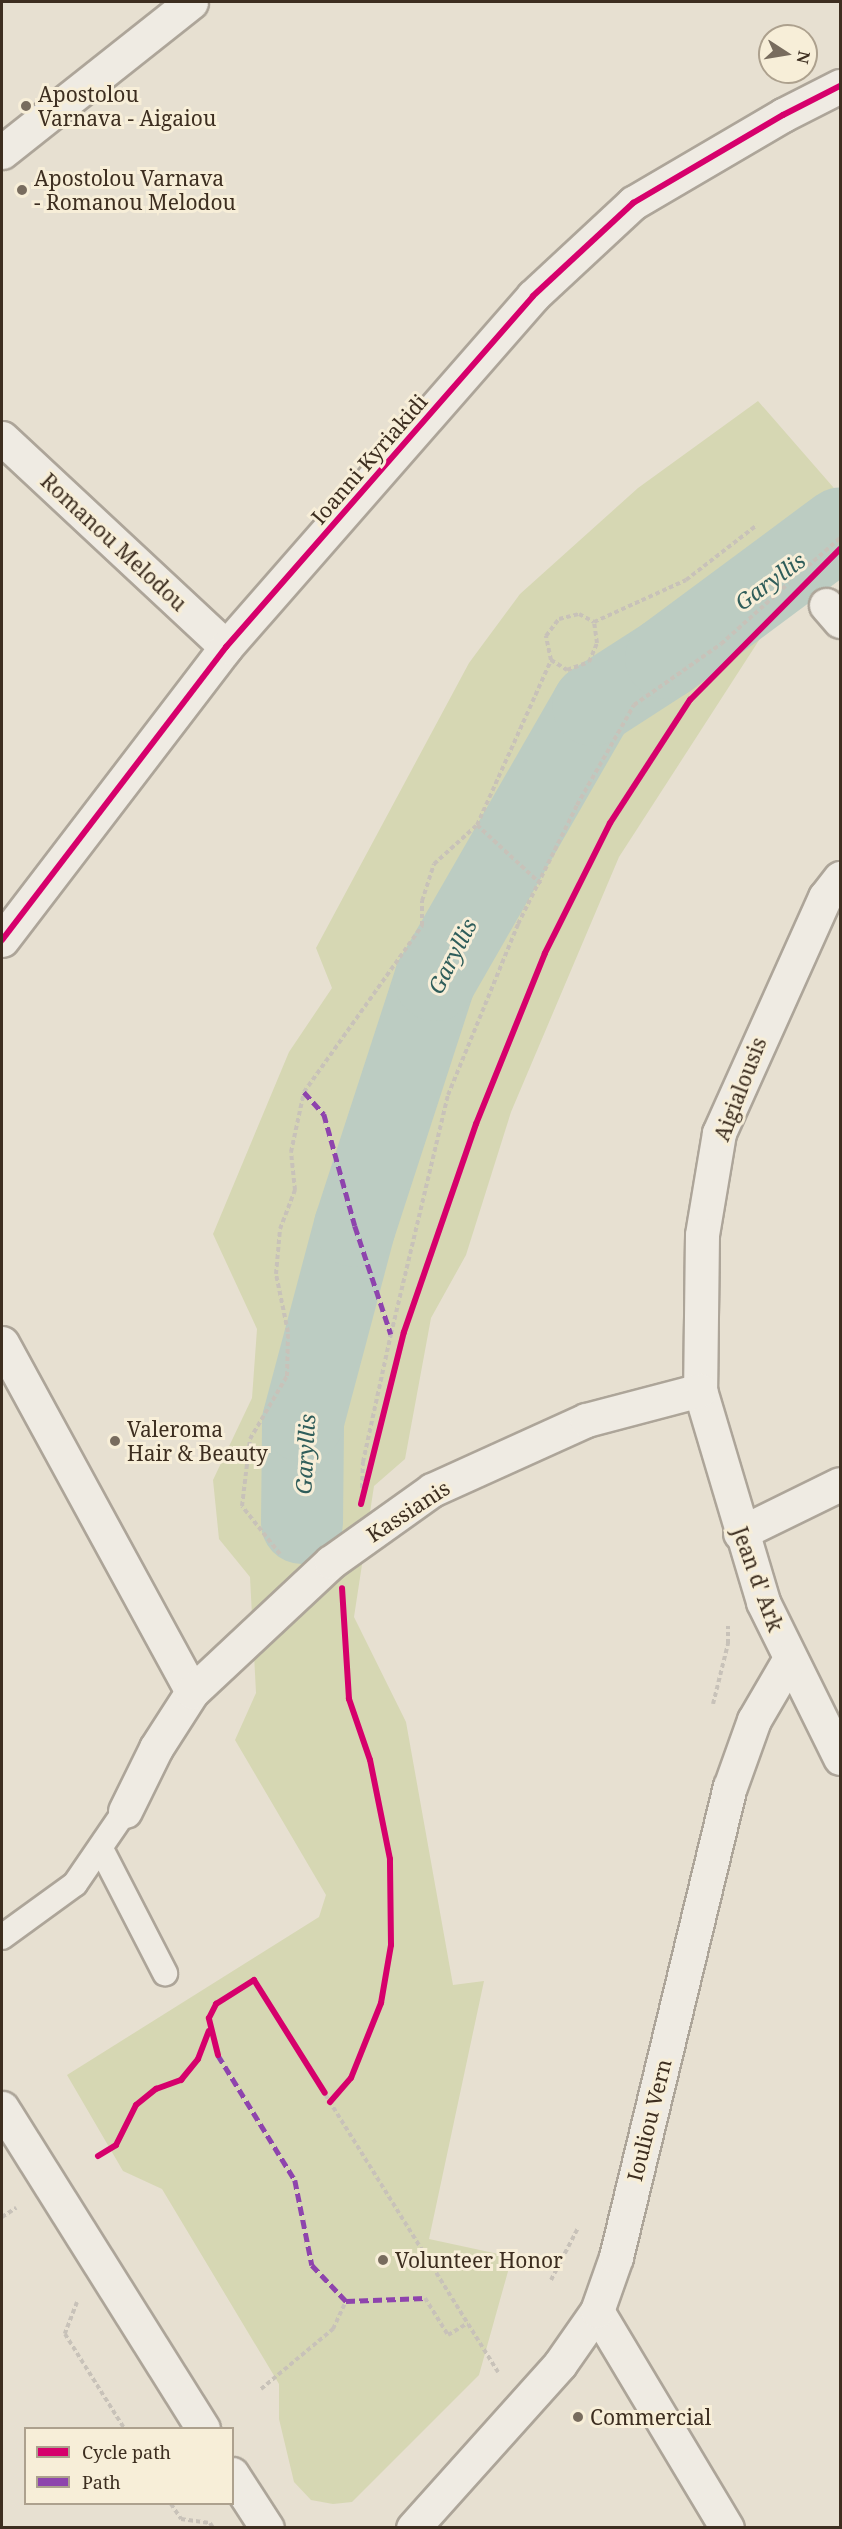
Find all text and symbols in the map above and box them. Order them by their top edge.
north arrow [758,24,818,84]
text: N [792,49,816,66]
place label: Apostolou Varnava - Aigaiou [38,81,216,131]
marker: Apostolou Varnava - Aigaiou [19,99,33,113]
place label: Apostolou Varnava - Romanou Melodou [34,165,236,215]
marker: Apostolou Varnava - Romanou Melodou [15,183,29,197]
street label: Ioanni Kyriakidi [306,389,432,529]
street label: Romanou Melodou [36,468,192,616]
water label: Garyllis [730,547,810,615]
water label: Garyllis [422,914,482,998]
street label: Aigialousis [709,1034,771,1144]
water label: Garyllis [290,1413,320,1495]
place label: Valeroma Hair & Beauty [127,1416,268,1466]
marker: Valeroma Hair & Beauty [108,1434,122,1448]
street label: Kassianis [362,1475,454,1547]
street label: Jean d' Ark [727,1523,789,1635]
street label: Iouliou Vern [622,2056,676,2184]
place label: Volunteer Honor [395,2247,563,2273]
marker: Volunteer Honor [376,2253,390,2267]
place label: Commercial [590,2404,711,2430]
marker: Commercial [571,2410,585,2424]
legend [24,2427,234,2505]
text: Cycle path [82,2440,171,2464]
text: Path [82,2470,121,2494]

